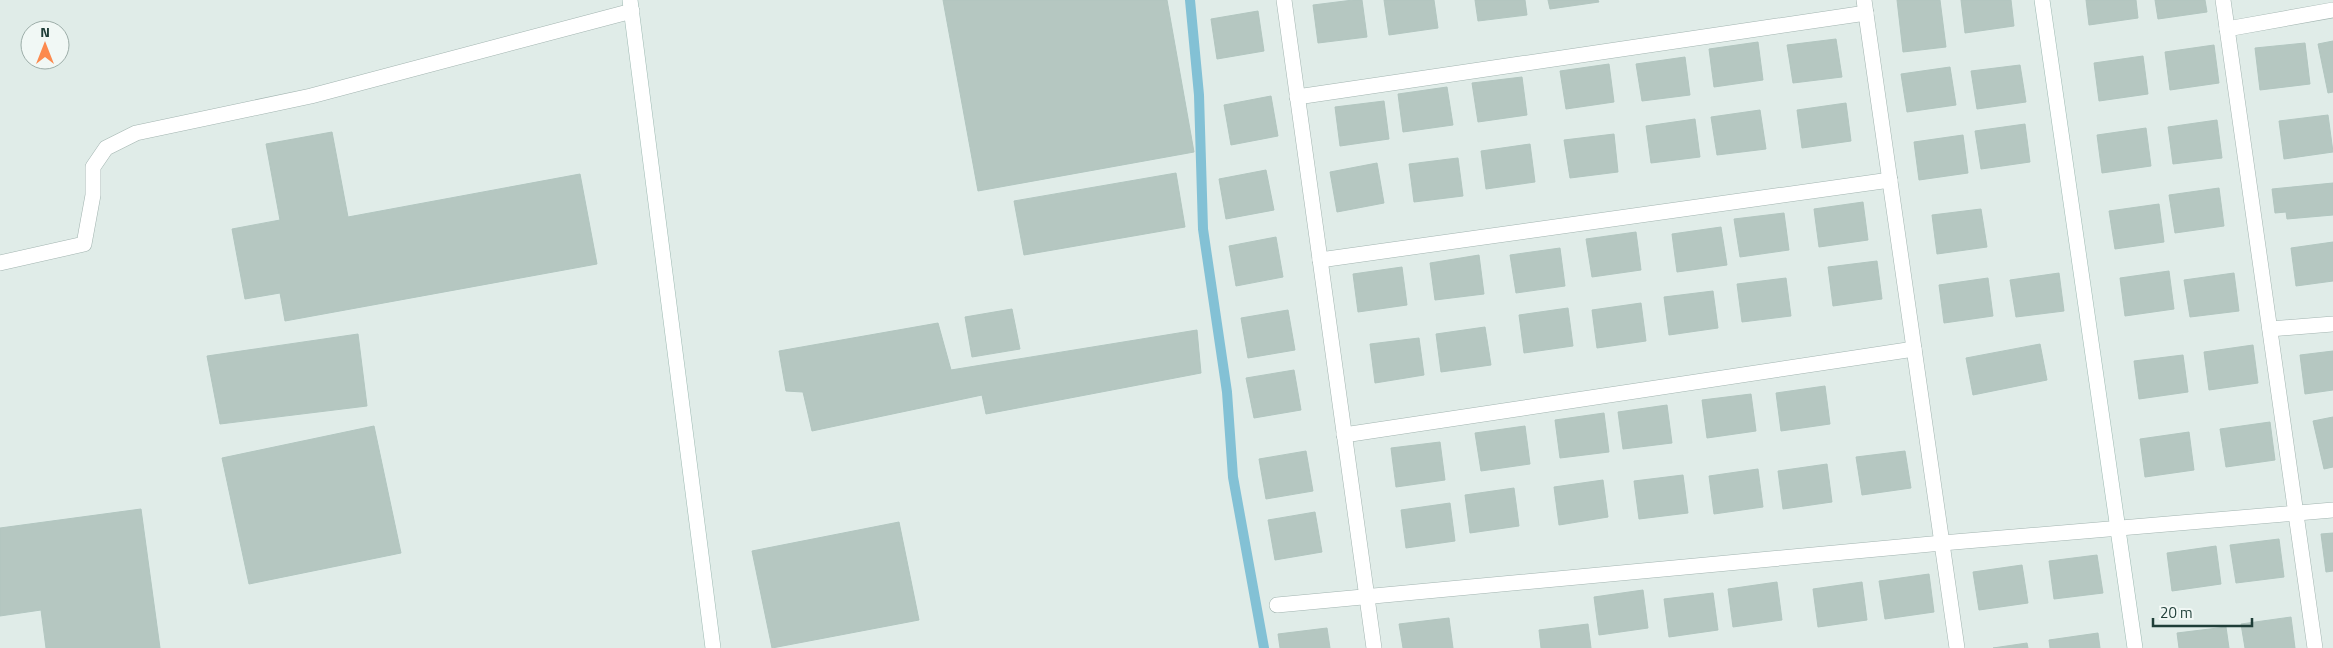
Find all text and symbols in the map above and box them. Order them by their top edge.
north arrow [20,20,70,70]
text: N [40,21,50,42]
scale bar [2153,596,2252,628]
text: 20 m [2160,601,2193,624]

